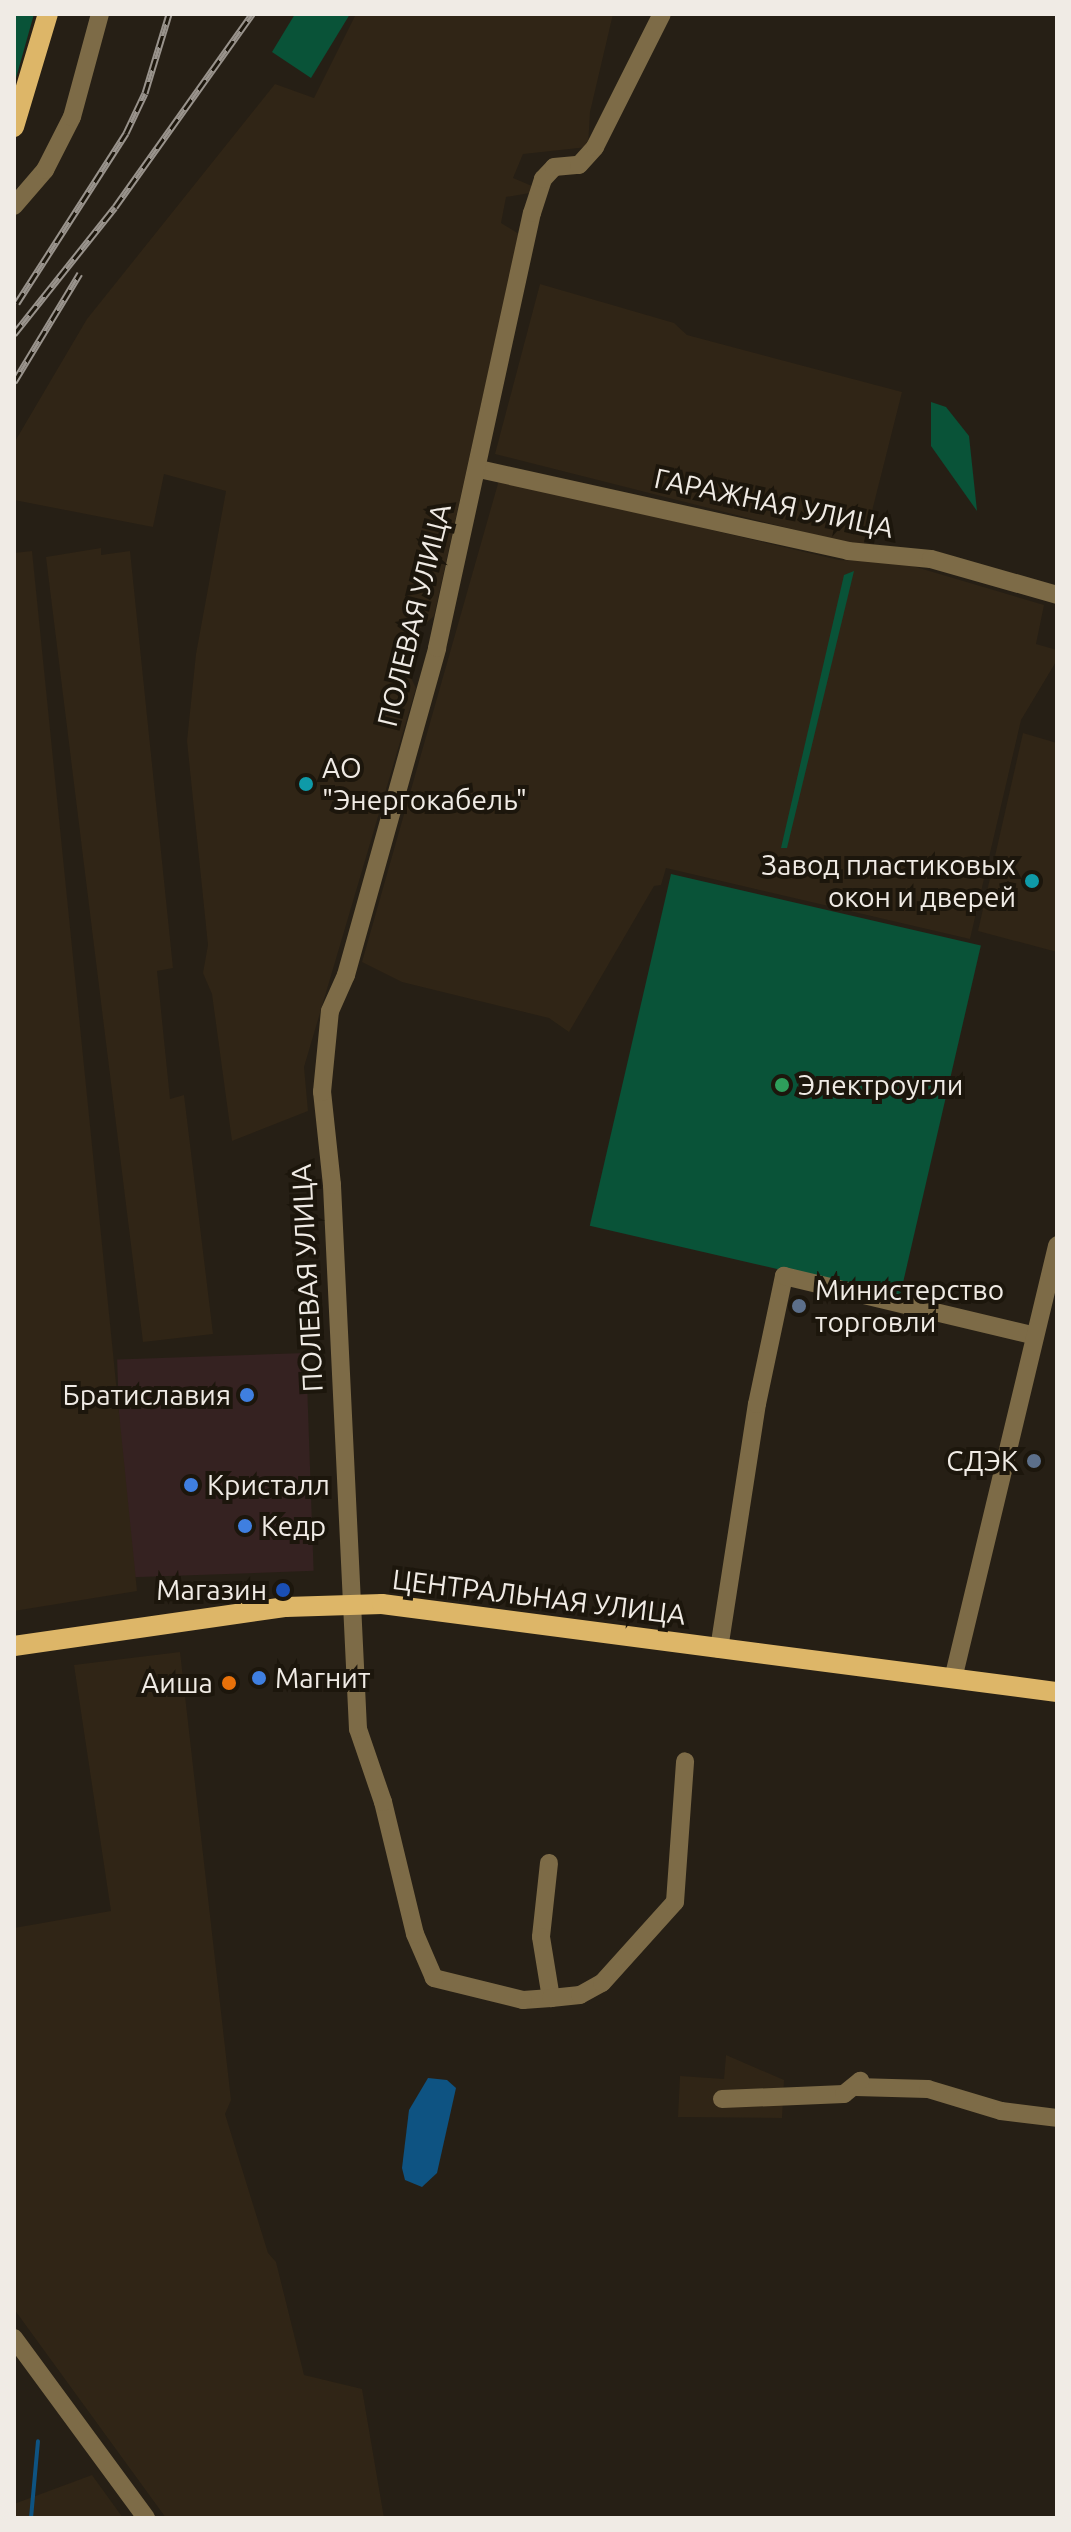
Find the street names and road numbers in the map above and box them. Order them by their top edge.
street label: ГАРАЖНАЯ УЛИЦА [651,461,897,545]
street label: ПОЛЕВАЯ УЛИЦА [370,500,458,730]
street label: ПОЛЕВАЯ УЛИЦА [284,1163,330,1393]
street label: ЦЕНТРАЛЬНАЯ УЛИЦА [390,1562,688,1632]

